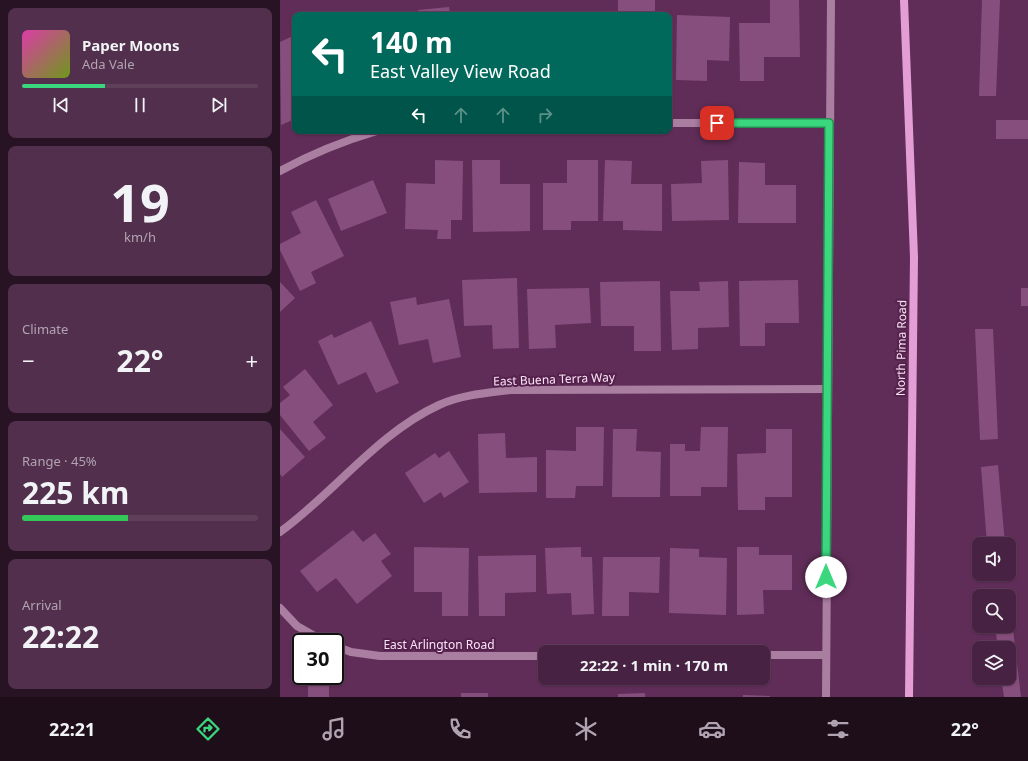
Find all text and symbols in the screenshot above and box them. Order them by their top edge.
text: 140 m [370,23,453,61]
icon: left [304,28,356,80]
text: Paper Moons [82,35,180,55]
text: Ada Vale [82,55,135,73]
text: East Valley View Road [370,59,551,83]
icon: previous [50,94,72,116]
icon: pause [129,94,151,116]
icon: next [208,94,230,116]
icon: left [408,104,430,126]
icon: ahead [450,104,472,126]
icon: ahead [492,104,514,126]
icon: right [534,104,556,126]
pin [700,106,734,140]
icon: arrive [706,112,728,134]
text: 19 [110,166,170,237]
text: km/h [124,228,156,246]
street label: North Pima Road [892,300,910,396]
text: Climate [22,320,68,338]
text: 22° [116,340,164,381]
text: − [22,345,35,375]
text: + [245,345,258,375]
street label: East Buena Terra Way [493,368,616,390]
text: Range · 45% [22,452,97,470]
text: 225 km [22,472,129,513]
map controls [972,537,1016,685]
button: sound [972,537,1016,581]
position arrow [805,556,847,598]
button: search [972,589,1016,633]
text: Arrival [22,596,62,614]
text: 22:22 [22,616,99,657]
speed limit sign: 30 [292,633,344,685]
street label: East Arlington Road [383,636,495,653]
button: layers [972,641,1016,685]
text: 22:22 · 1 min · 170 m [580,655,728,675]
icon: directions [194,715,222,743]
icon: music [320,715,348,743]
icon: phone [446,715,474,743]
icon: climate [572,715,600,743]
icon: car [698,715,726,743]
icon: filters [824,715,852,743]
text: 22:21 [49,717,95,741]
text: 22° [951,717,979,741]

